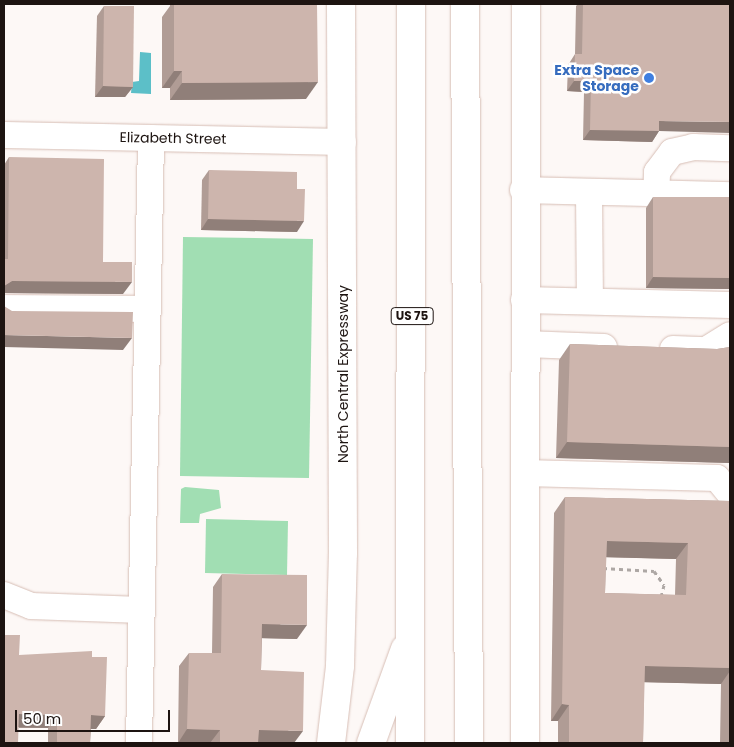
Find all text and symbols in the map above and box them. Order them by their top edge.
place label: Extra Space Storage [554,62,639,94]
marker: Extra Space Storage [643,72,655,84]
street label: Elizabeth Street [119,129,227,147]
street label: North Central Expressway [335,285,351,463]
road number: US 75 [390,306,434,326]
scale bar [18,700,172,732]
text: 50 m [23,708,61,729]

